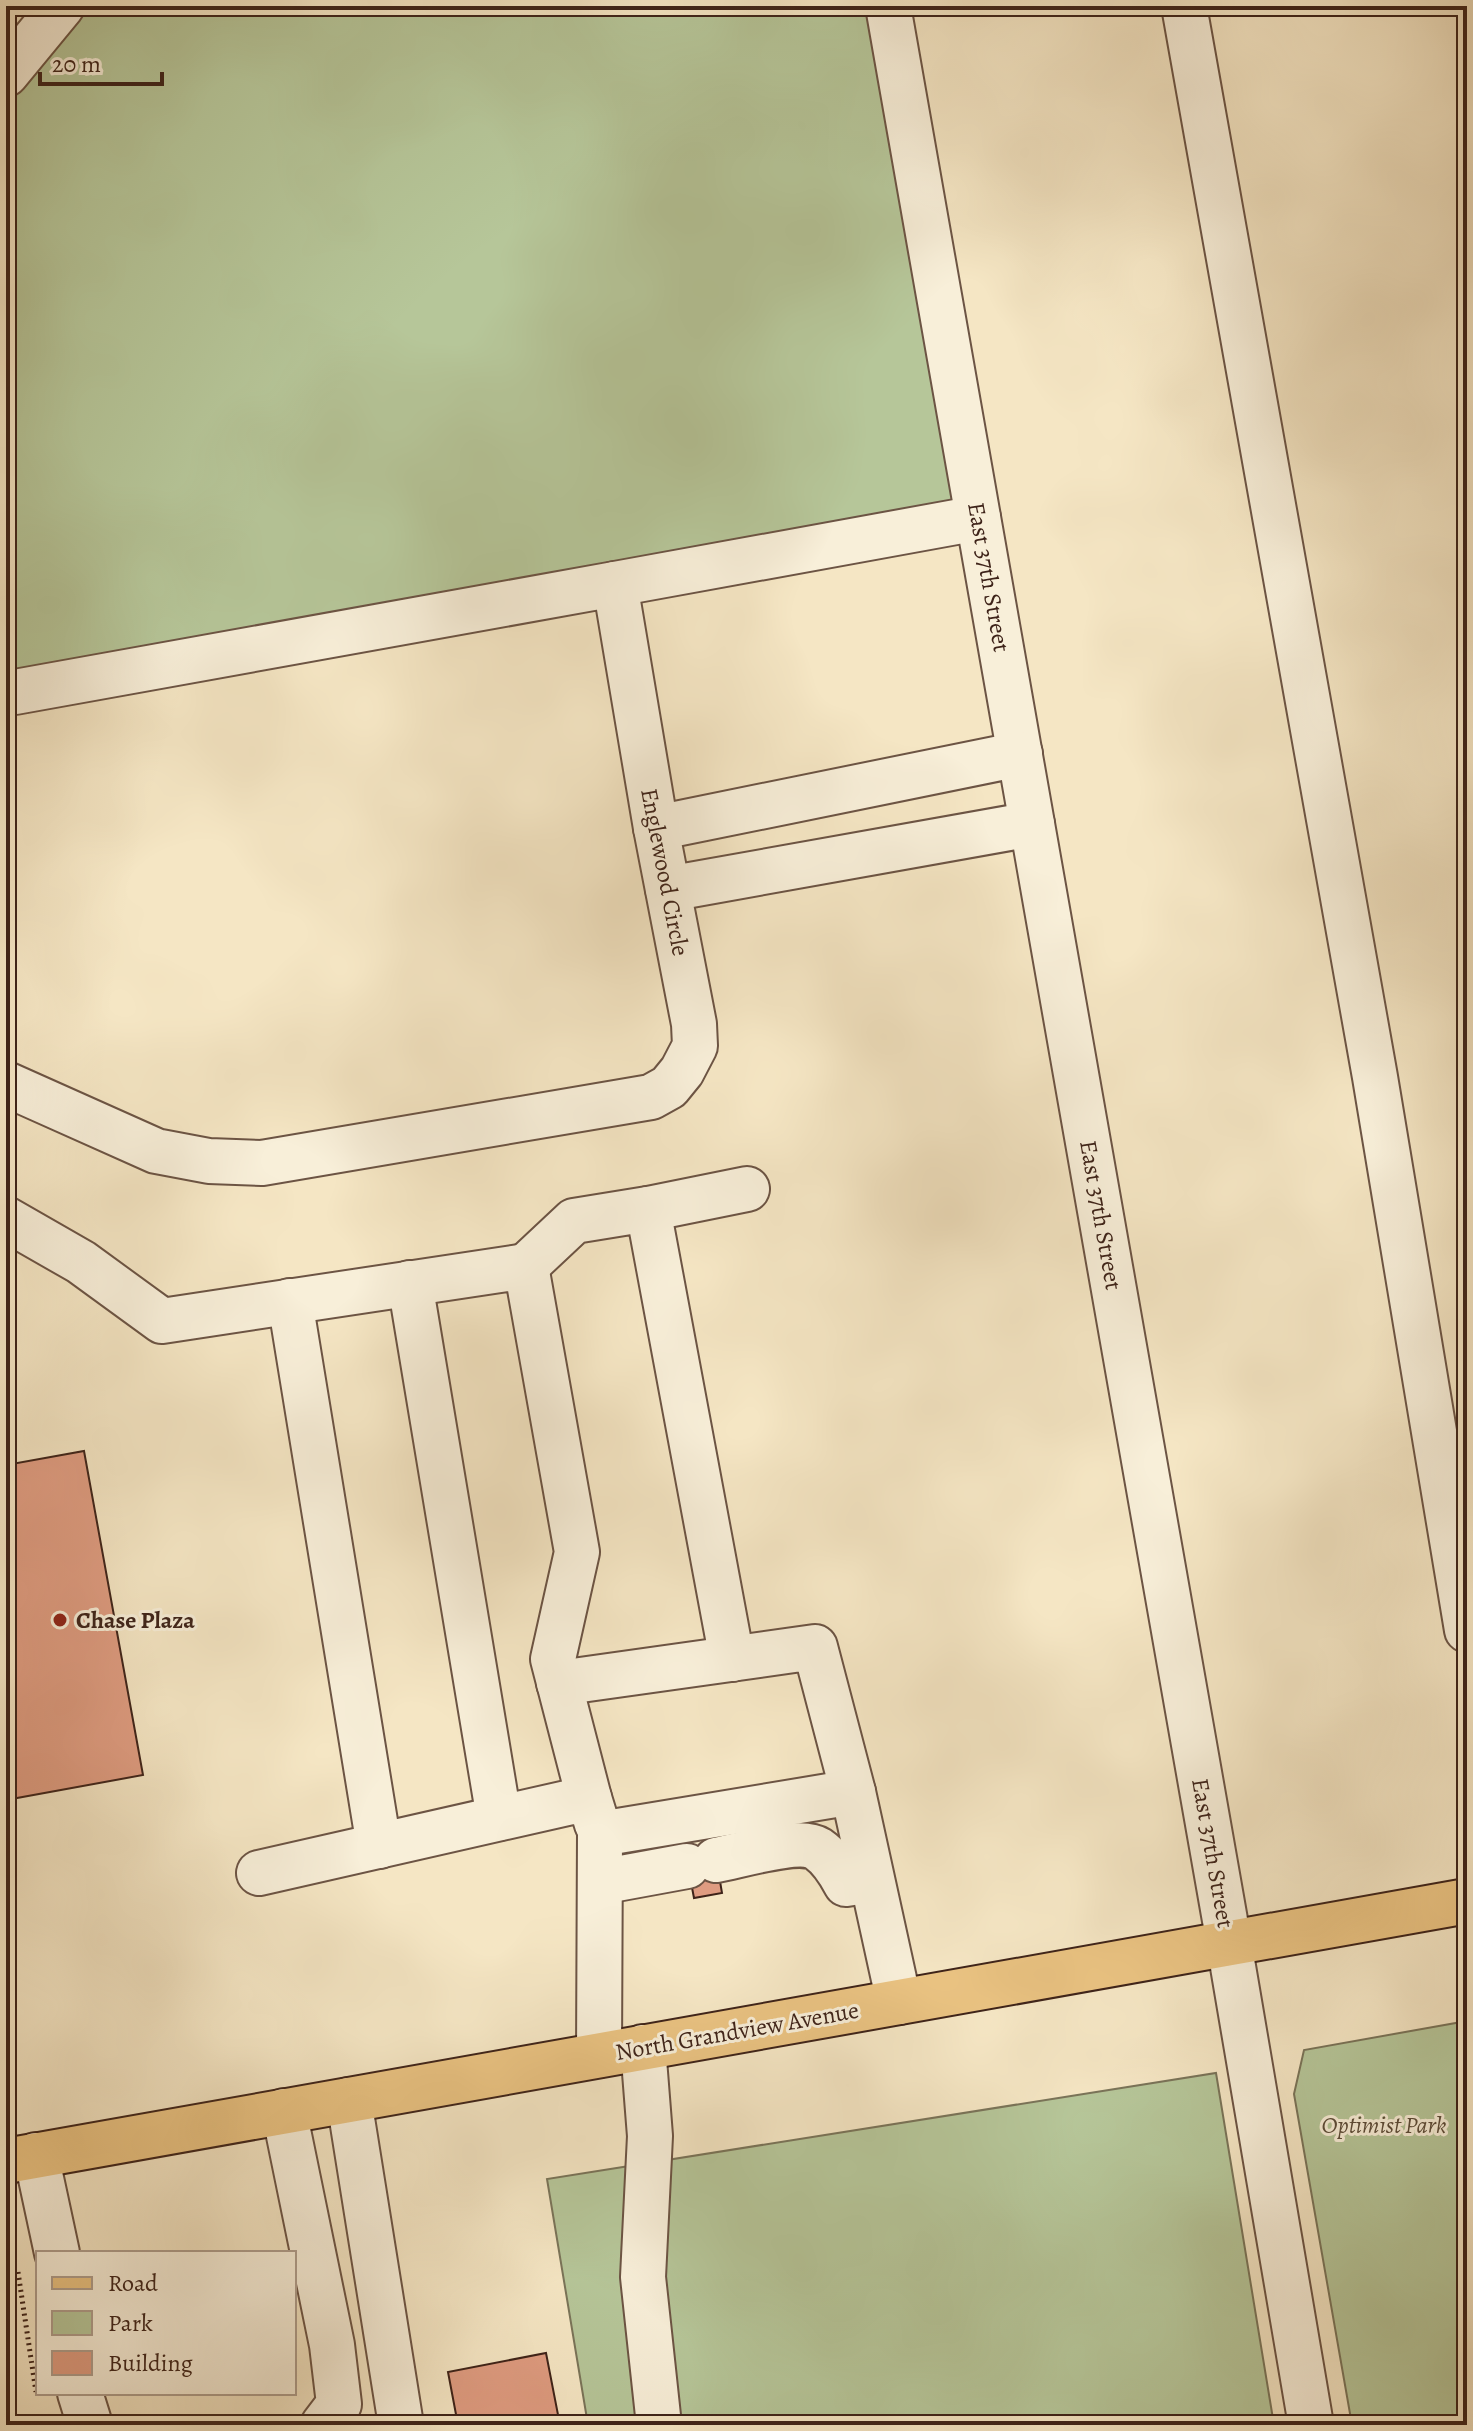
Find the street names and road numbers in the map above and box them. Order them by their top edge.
street label: East 37th Street [960,499,1018,655]
street label: Englewood Circle [633,785,697,959]
street label: East 37th Street [1072,1137,1130,1293]
street label: East 37th Street [1184,1775,1242,1931]
street label: North Grandview Avenue [613,1994,861,2068]

